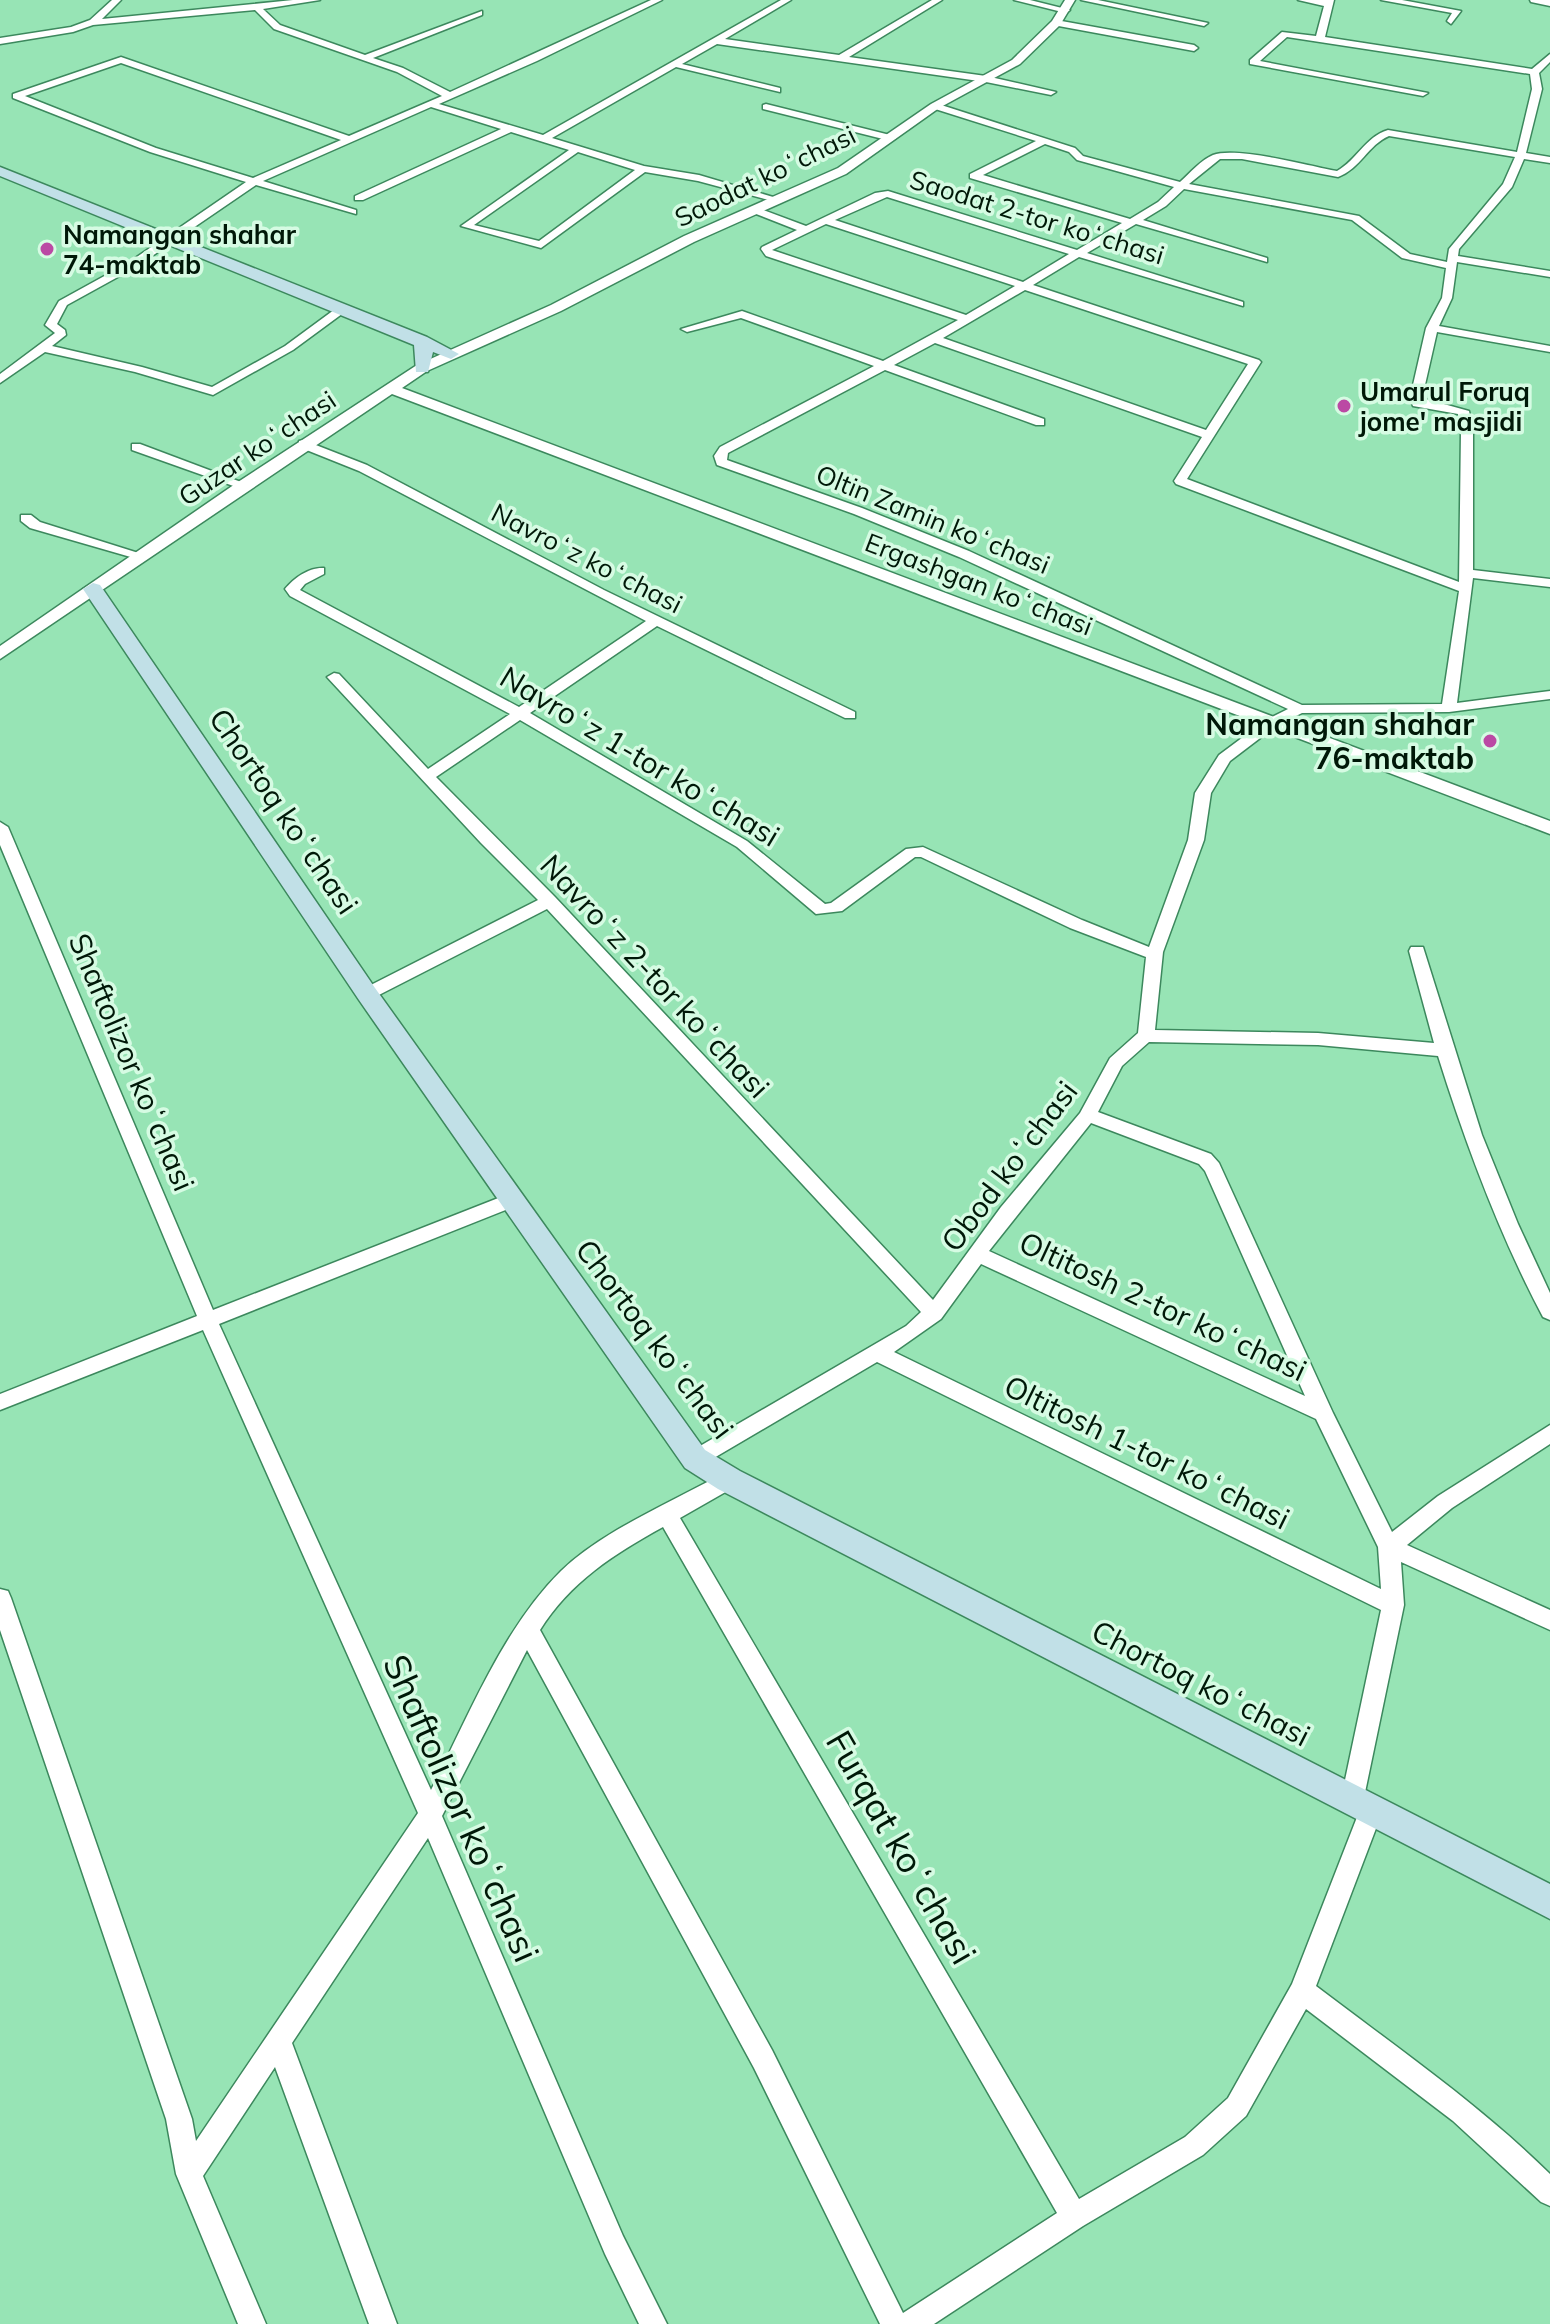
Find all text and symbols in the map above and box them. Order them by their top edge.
street label: Saodat koʻchasi [669,118,861,234]
street label: Saodat 2-tor koʻchasi [906,163,1168,271]
place label: Namangan shahar 74-maktab [63,218,297,281]
marker: Namangan shahar 74-maktab [38,240,56,258]
place label: Umarul Foruq jome' masjidi [1358,375,1530,438]
street label: Guzar koʻchasi [172,383,342,513]
marker: Umarul Foruq jome' masjidi [1335,397,1353,415]
street label: Oltin Zamin koʻchasi [811,457,1055,581]
street label: Navroʻz koʻchasi [486,496,688,620]
street label: Ergashgan koʻchasi [861,525,1097,643]
street label: Navroʻz 1-tor koʻchasi [493,658,787,854]
street label: Chortoq koʻchasi [201,701,367,921]
place label: Namangan shahar 76-maktab [1205,705,1474,777]
marker: Namangan shahar 76-maktab [1481,732,1499,750]
street label: Navroʻz 2-tor koʻchasi [532,846,778,1106]
street label: Shaftolizor koʻchasi [61,927,203,1197]
street label: Obod koʻchasi [933,1073,1085,1259]
street label: Oltitosh 2-tor koʻchasi [1013,1223,1313,1389]
street label: Chortoq koʻchasi [568,1232,742,1446]
street label: Oltitosh 1-tor koʻchasi [998,1366,1296,1538]
street label: Chortoq koʻchasi [1086,1612,1316,1754]
street label: Shaftolizor koʻchasi [374,1647,550,1969]
street label: Furqat koʻchasi [817,1722,987,1972]

